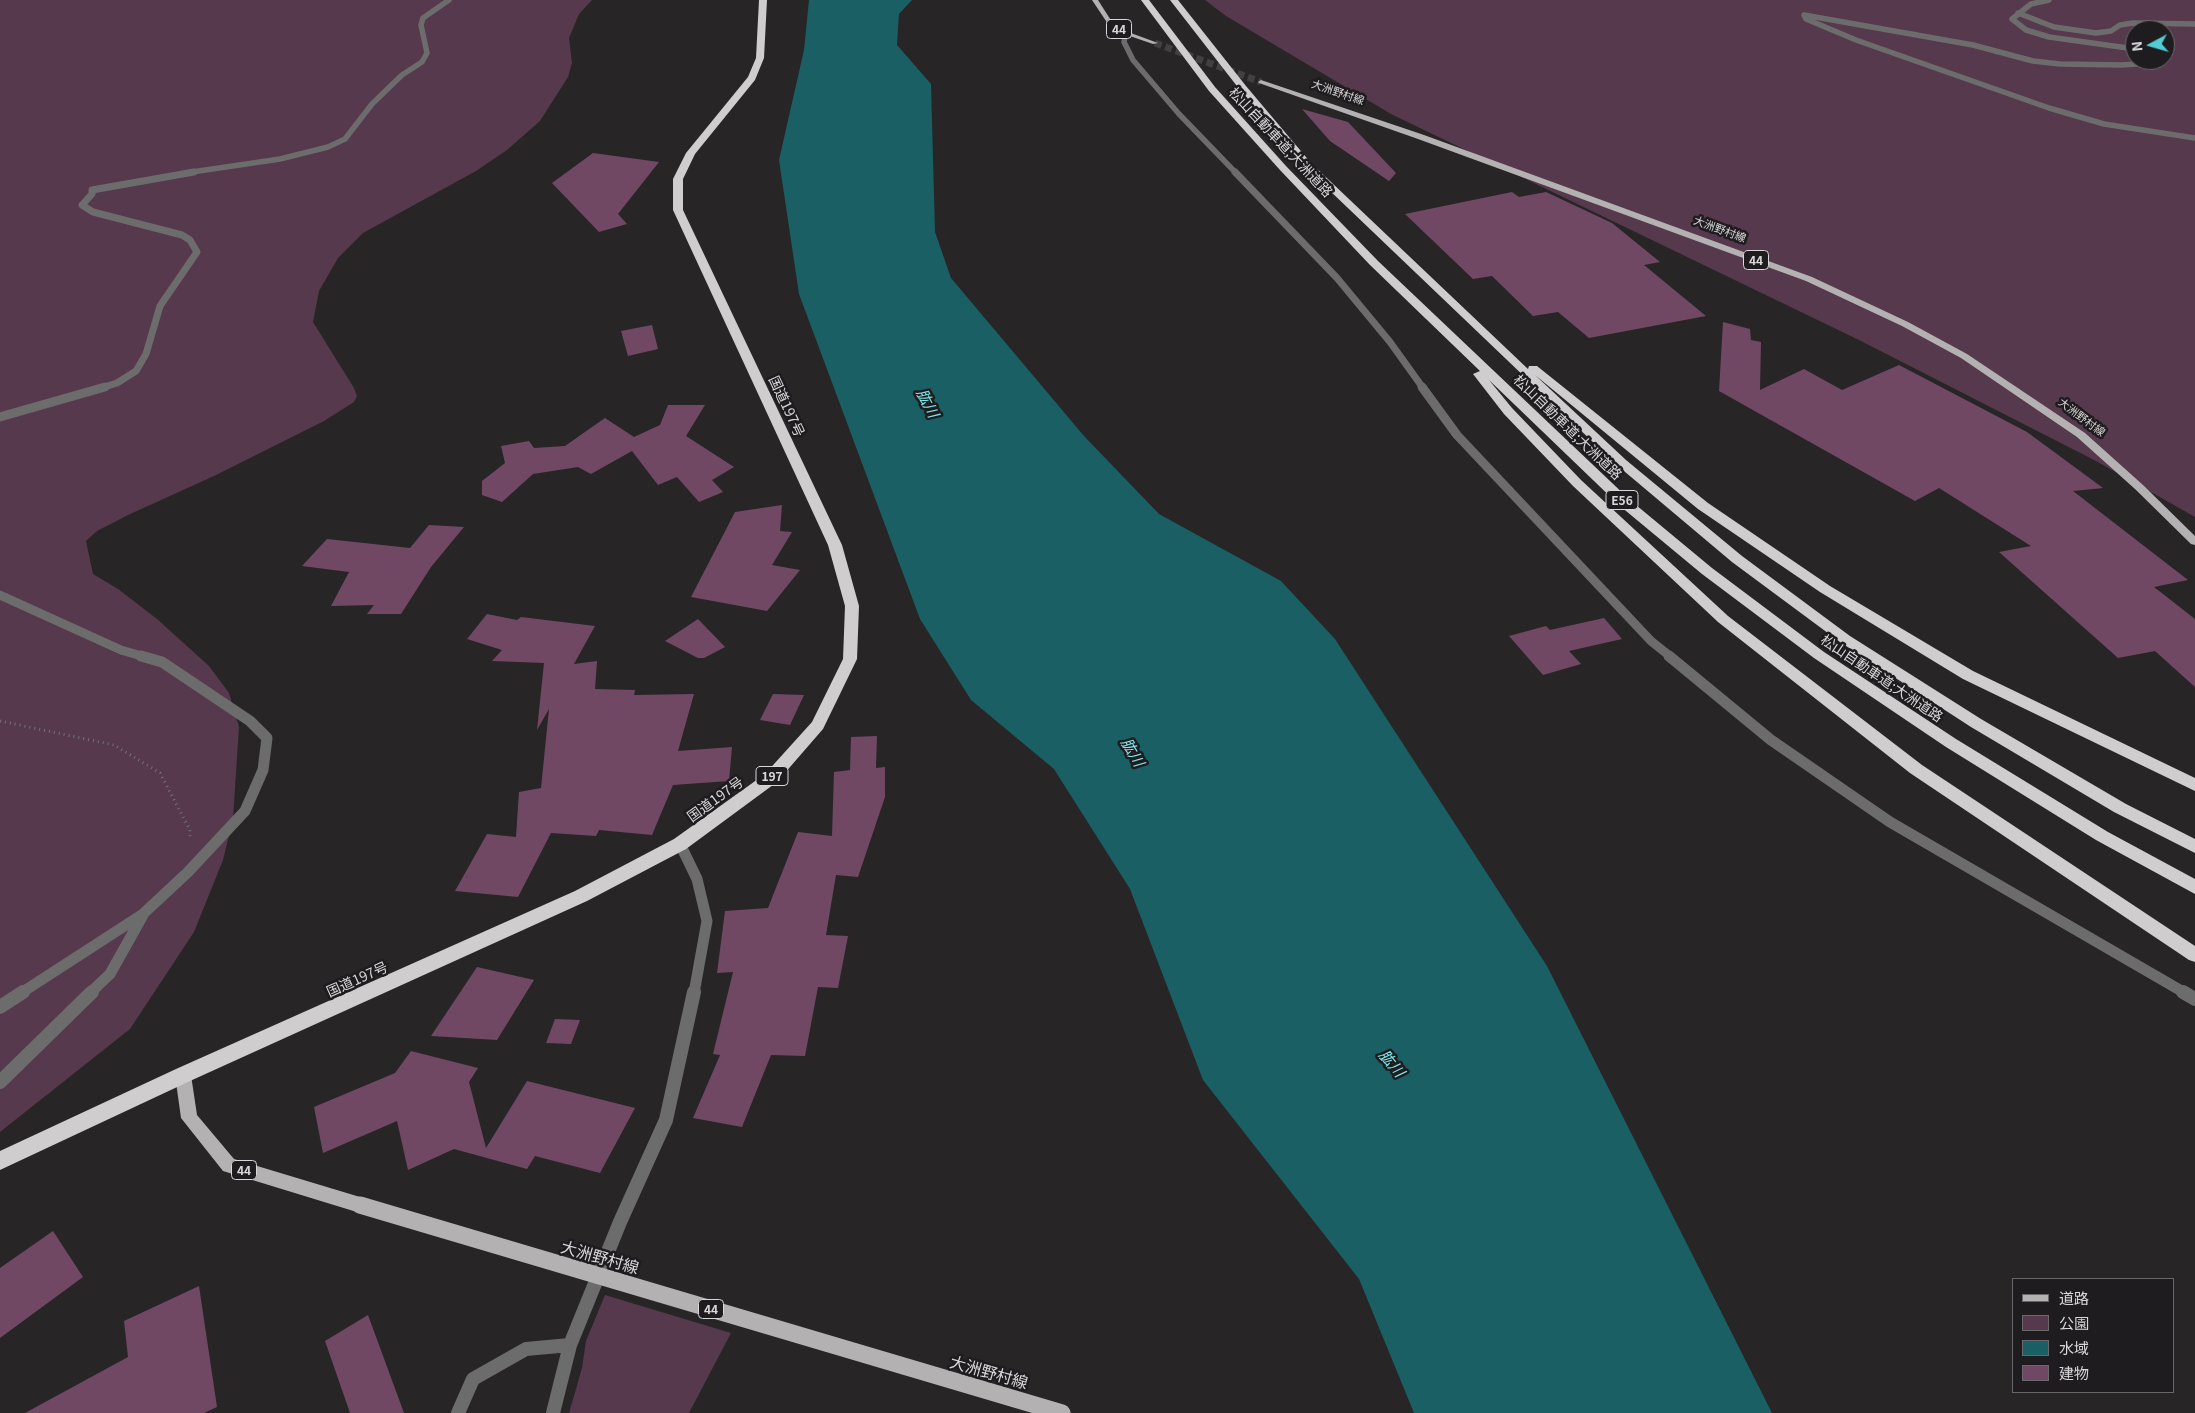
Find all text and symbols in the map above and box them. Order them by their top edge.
road number: 44 [1106,20,1132,38]
north arrow [2125,20,2175,70]
text: N [2126,40,2147,53]
street label: 大洲野村線 [1310,77,1366,107]
street label: 松山自動車道;大洲道路 [1226,84,1336,200]
street label: 大洲野村線 [1692,213,1748,245]
road number: 44 [1744,250,1768,270]
street label: 松山自動車道;大洲道路 [1510,371,1626,483]
street label: 国道197号 [766,373,808,439]
water label: 肱川 [913,386,943,420]
street label: 大洲野村線 [2056,395,2108,439]
road number: E56 [1606,490,1638,510]
street label: 松山自動車道;大洲道路 [1818,631,1946,725]
water label: 肱川 [1118,735,1148,769]
road number: 197 [756,766,788,786]
street label: 国道197号 [684,773,746,825]
street label: 国道197号 [324,958,390,1000]
water label: 肱川 [1375,1046,1409,1080]
road number: 44 [232,1160,256,1180]
street label: 大洲野村線 [559,1237,641,1277]
legend [2012,1278,2175,1393]
text: 道路 [2059,1287,2089,1308]
road number: 44 [698,1300,724,1318]
text: 公園 [2059,1312,2089,1333]
text: 水域 [2059,1337,2089,1358]
street label: 大洲野村線 [948,1352,1030,1392]
text: 建物 [2059,1362,2089,1383]

